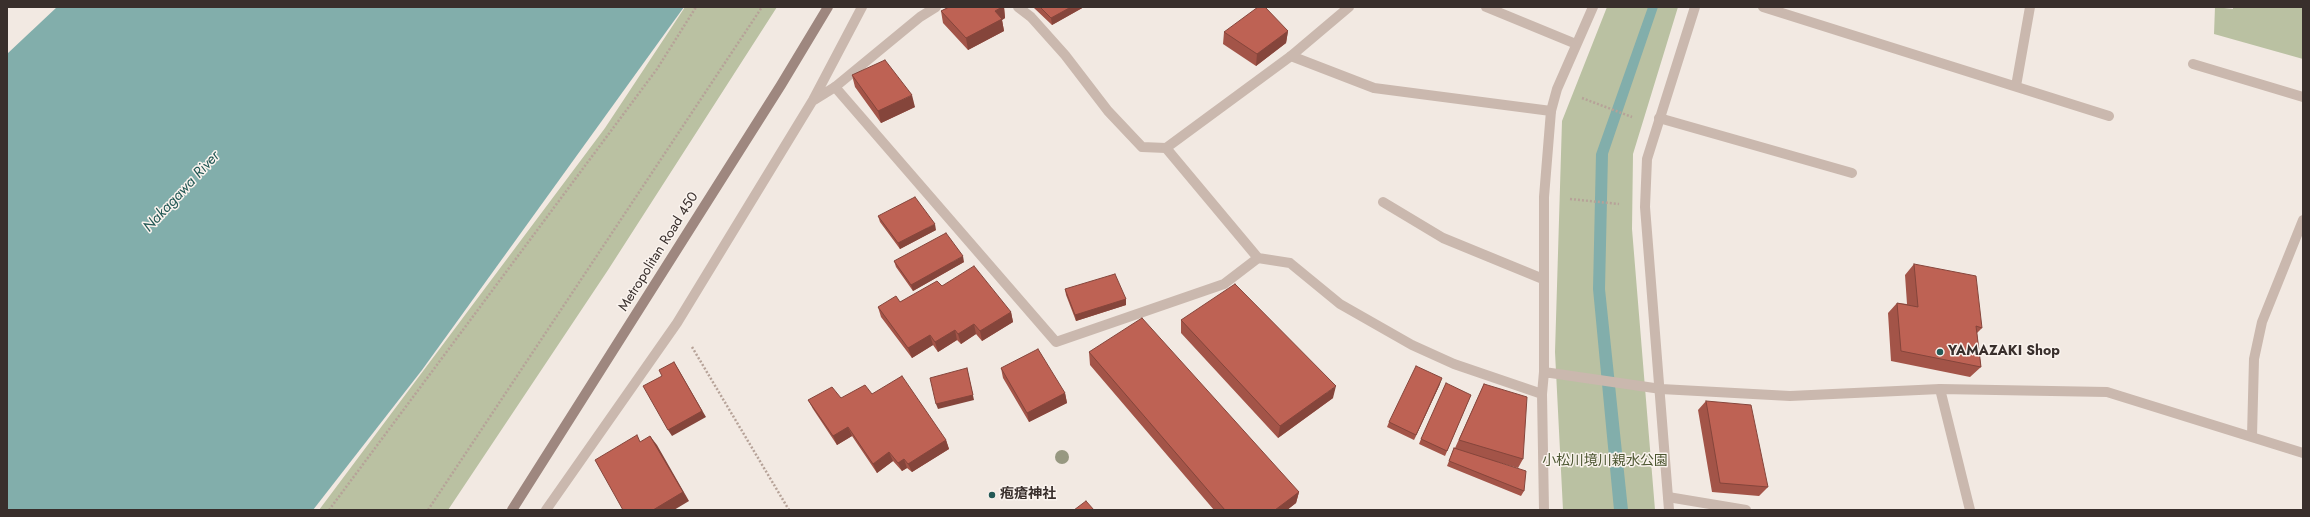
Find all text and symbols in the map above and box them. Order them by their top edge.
water label: Nakagawa River [140,148,224,236]
street label: Metropolitan Road 450 [616,189,702,315]
place label: YAMAZAKI Shop [1948,344,2060,360]
marker: YAMAZAKI Shop [1935,347,1945,357]
park label: 小松川境川親水公園 [1542,454,1668,470]
place label: 疱瘡神社 [1000,487,1056,503]
marker: 疱瘡神社 [987,490,997,500]

